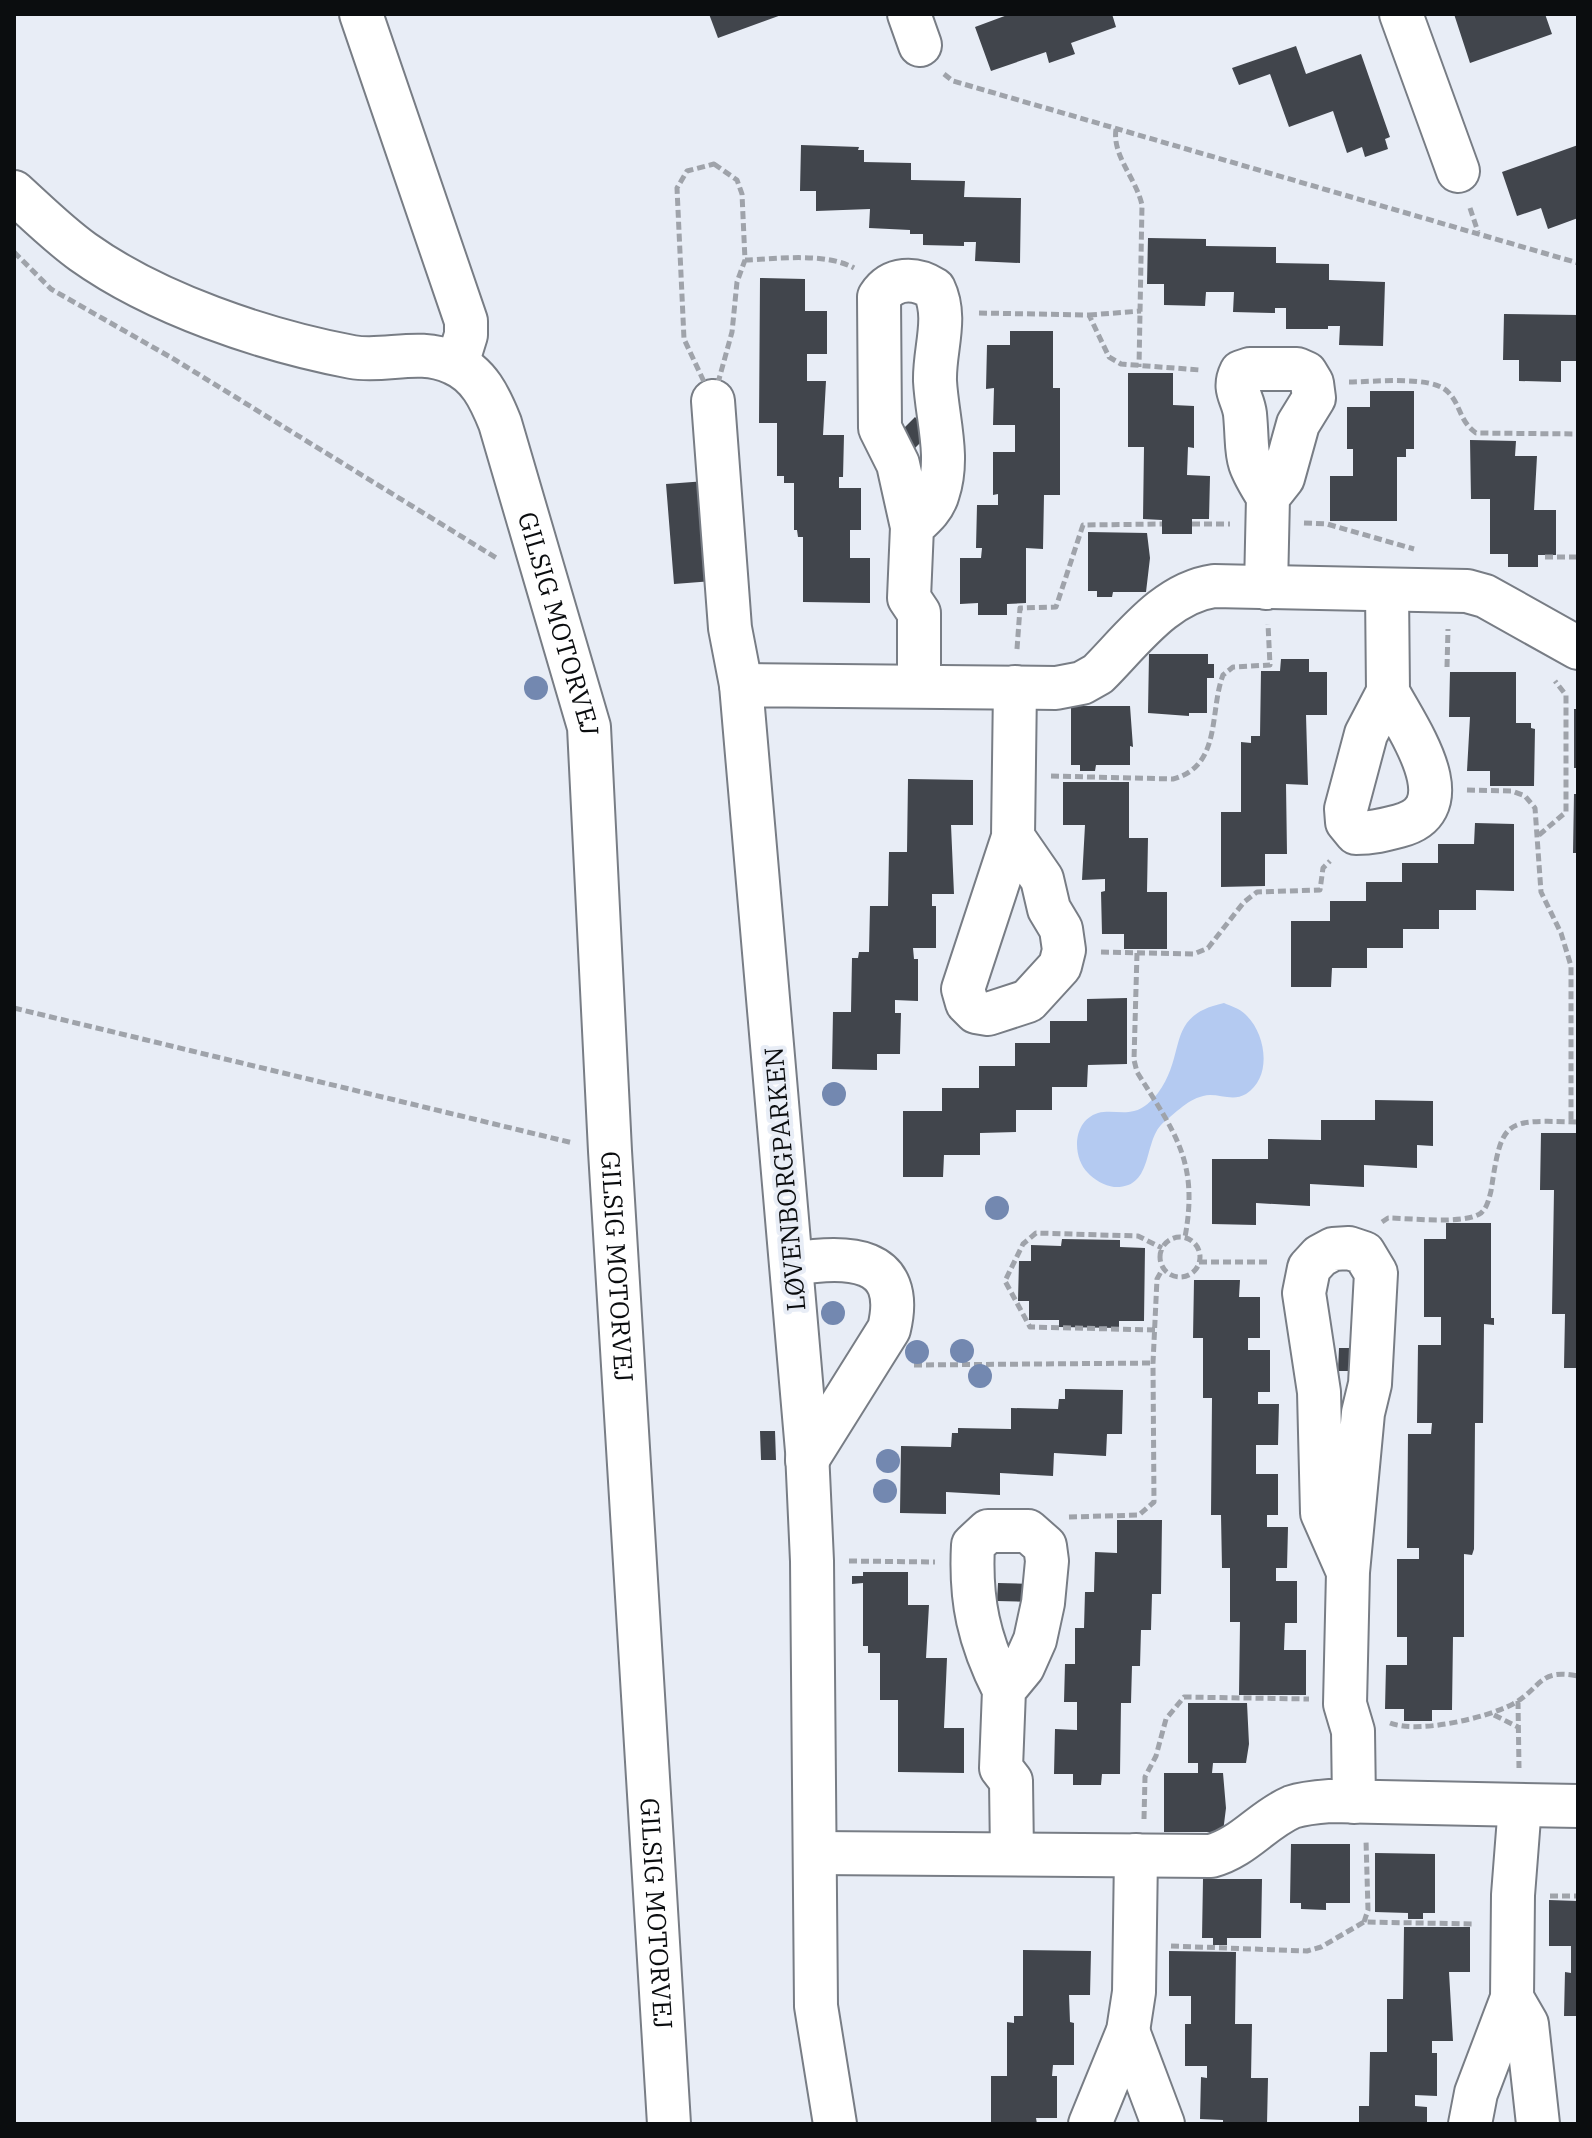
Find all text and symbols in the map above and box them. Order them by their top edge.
street label: GILSIG MOTORVEJ [511,508,607,736]
street label: LØVENBORGPARKEN [756,1046,812,1313]
street label: GILSIG MOTORVEJ [594,1150,642,1383]
street label: GILSIG MOTORVEJ [633,1797,681,2030]

